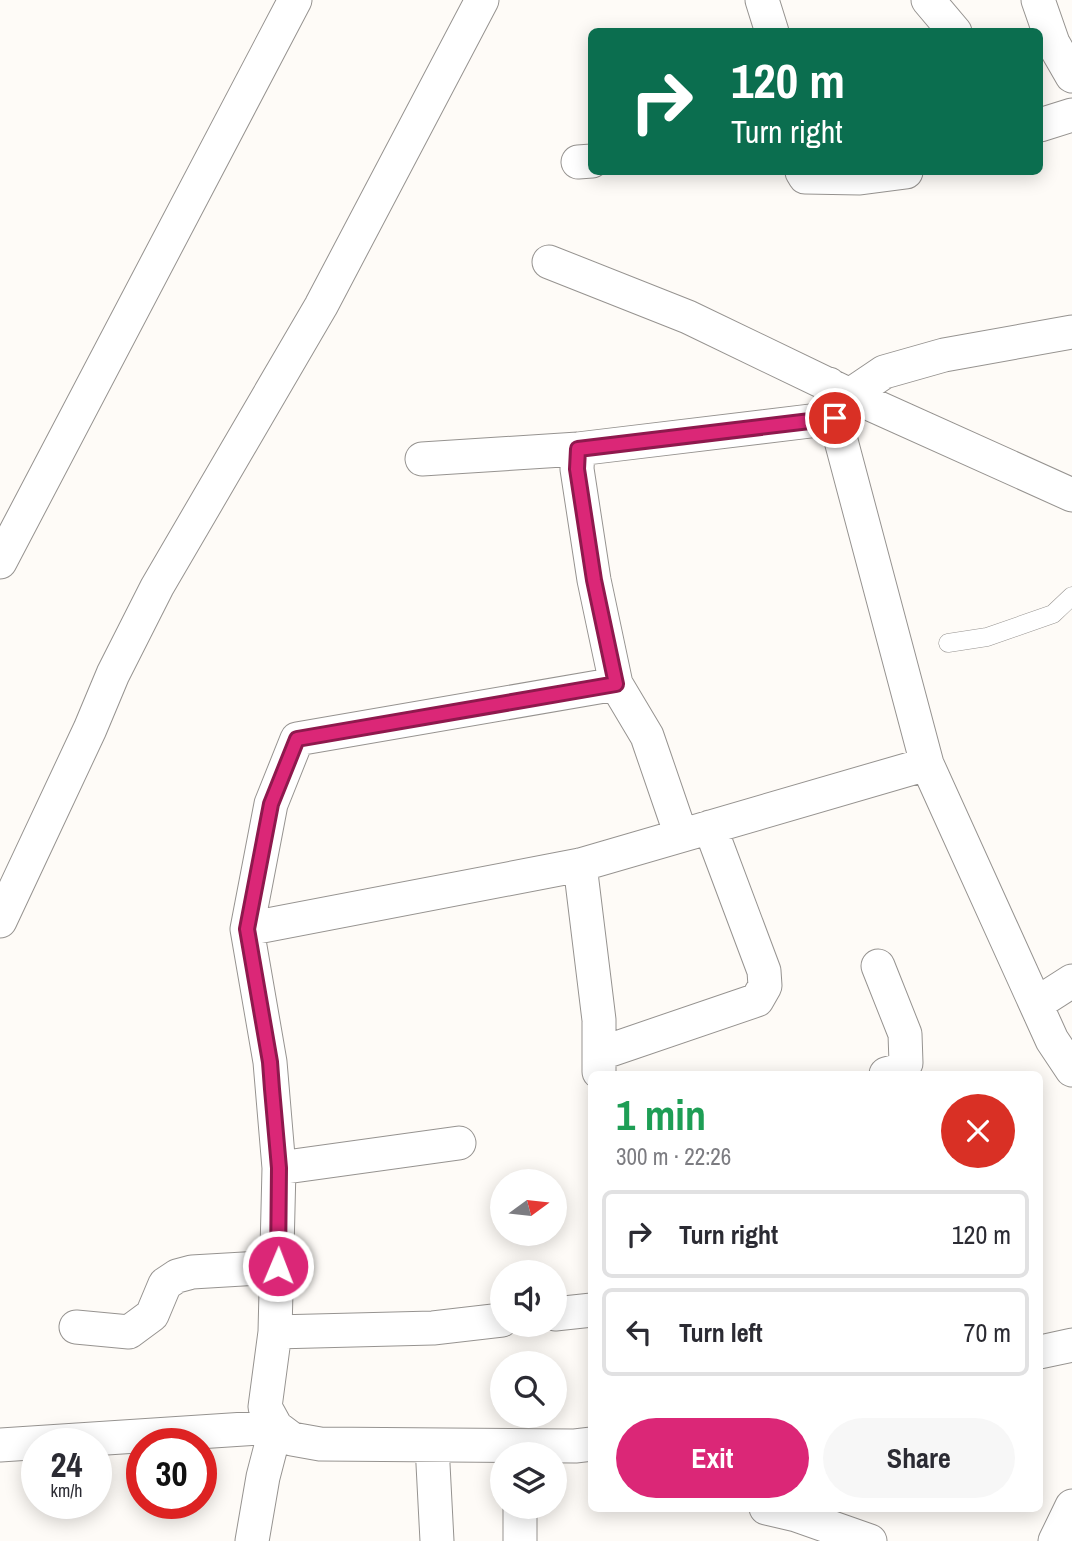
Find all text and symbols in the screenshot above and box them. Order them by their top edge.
text: 120 m [731,47,845,113]
icon: right [616,56,707,147]
text: Turn right [731,110,843,153]
pin [805,388,865,448]
icon: arrive [816,399,854,437]
text: 1 min [616,1087,706,1143]
button: close [941,1094,1015,1168]
text: 300 m · 22:26 [616,1141,731,1172]
north arrow [490,1169,567,1246]
map controls [490,1169,567,1519]
icon: right [620,1215,658,1253]
text: Turn right [679,1217,778,1252]
text: 120 m [952,1217,1011,1252]
position arrow [241,1229,315,1303]
button: sound [490,1260,567,1337]
icon: left [620,1313,658,1351]
text: Turn left [679,1315,763,1350]
text: 70 m [964,1315,1011,1350]
button: search [490,1351,567,1428]
button: Exit [616,1418,809,1498]
button: Share [823,1418,1015,1498]
speed limit sign: 30 [126,1428,217,1519]
text: 24 [51,1441,82,1488]
button: layers [490,1442,567,1519]
text: km/h [51,1478,83,1503]

